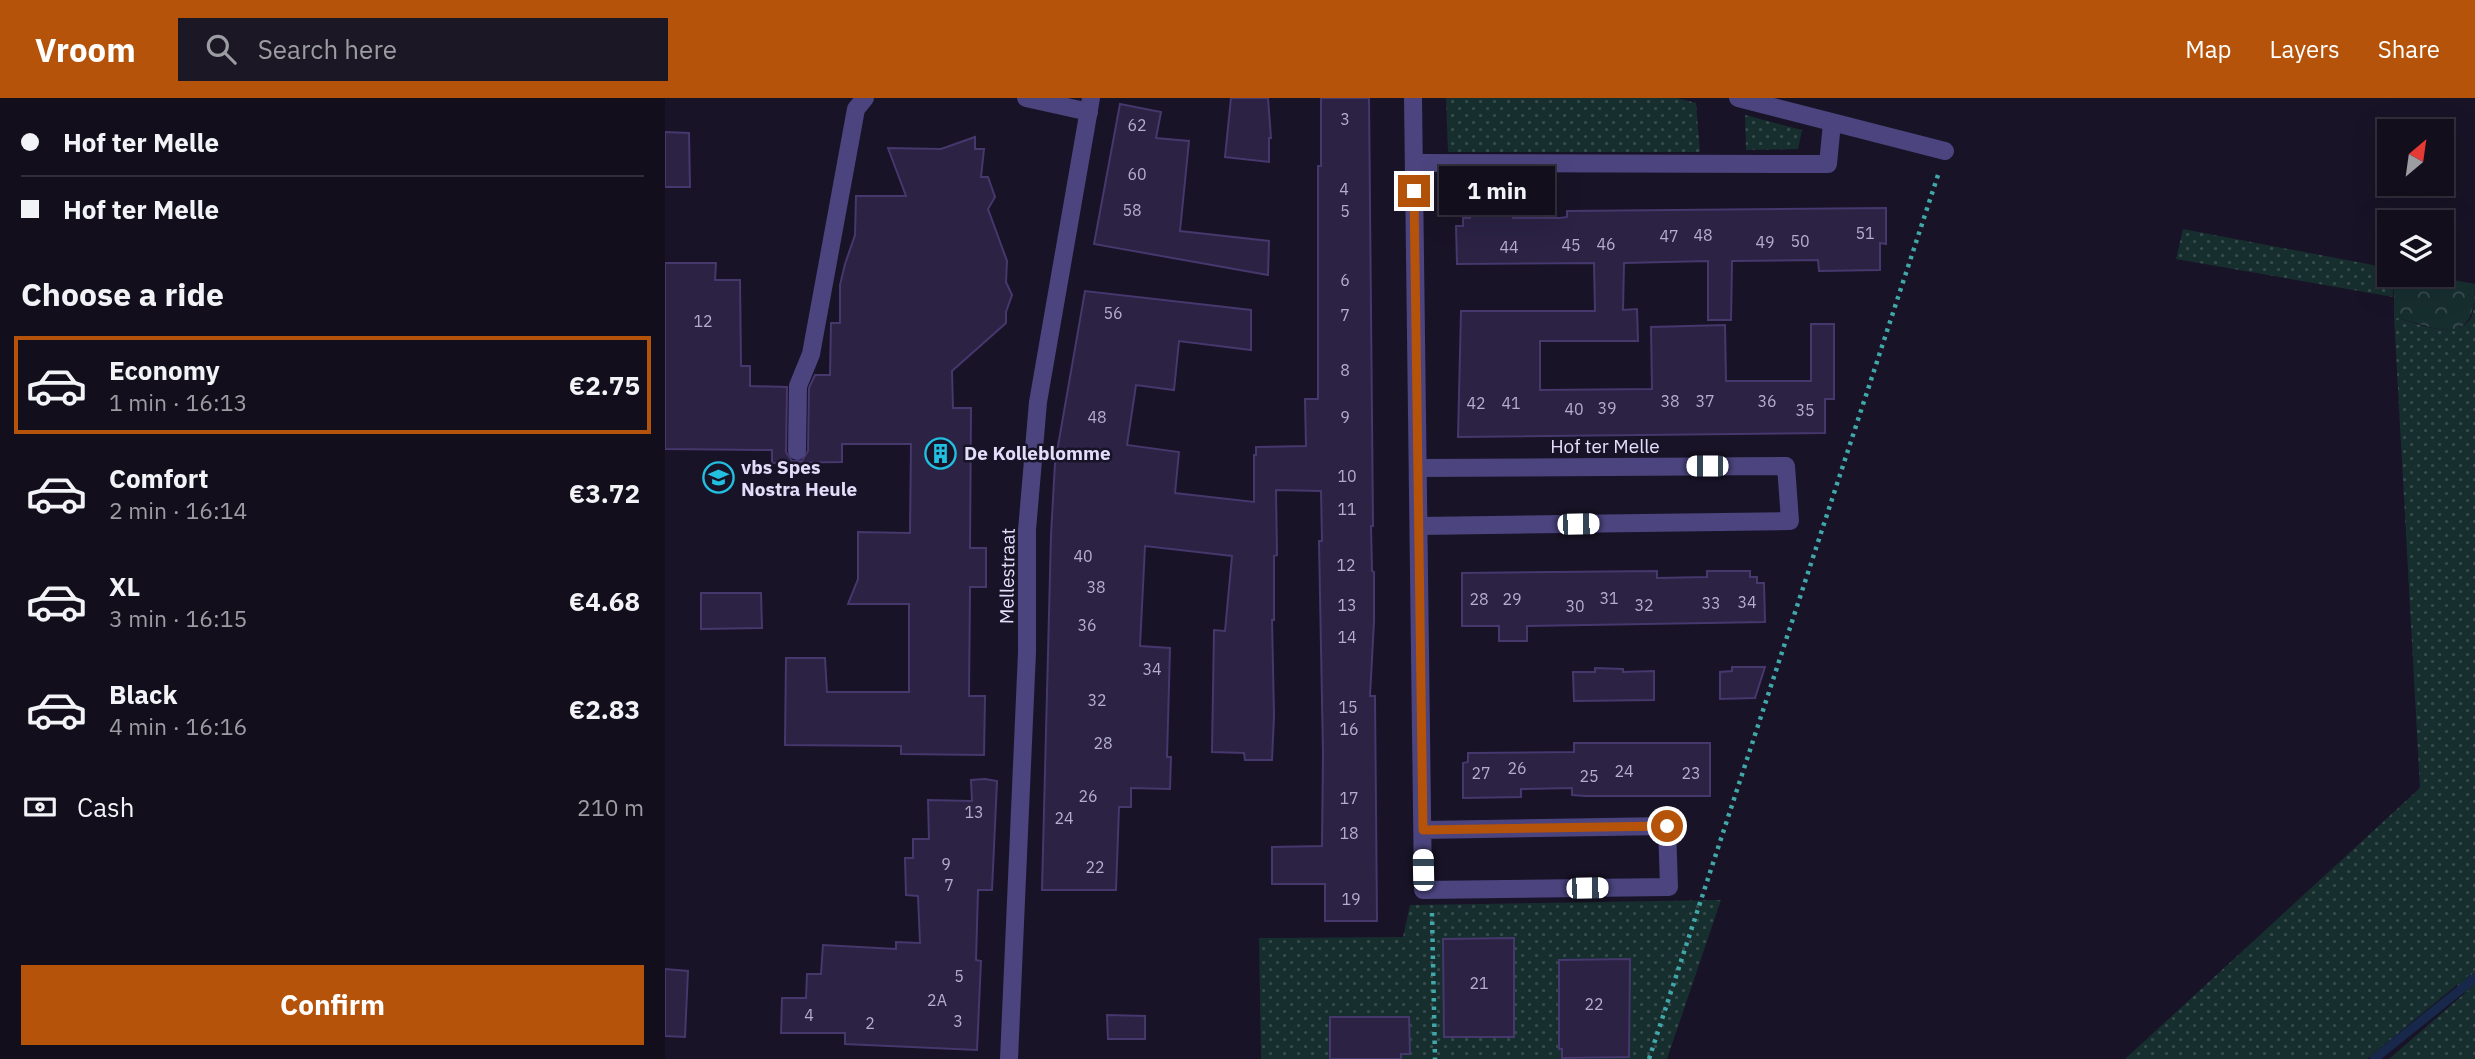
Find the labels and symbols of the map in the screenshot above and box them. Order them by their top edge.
house number: 3 [1340,109,1350,129]
house number: 62 [1127,115,1147,135]
north arrow [2377,119,2453,196]
house number: 60 [1127,164,1147,184]
callout: 1 min [1439,166,1554,216]
route end [1398,175,1430,207]
house number: 4 [1339,179,1349,199]
house number: 58 [1122,200,1142,220]
house number: 5 [1340,201,1350,221]
house number: 51 [1855,223,1875,243]
house number: 48 [1693,225,1713,245]
house number: 47 [1659,226,1679,246]
house number: 50 [1790,231,1810,251]
house number: 49 [1755,232,1775,252]
house number: 46 [1596,234,1616,254]
house number: 45 [1561,235,1581,255]
house number: 44 [1499,237,1519,257]
house number: 6 [1340,270,1350,290]
house number: 56 [1103,303,1123,323]
house number: 7 [1340,305,1350,325]
house number: 12 [693,311,713,331]
house number: 8 [1340,360,1350,380]
house number: 38 [1660,391,1680,411]
house number: 37 [1695,391,1715,411]
house number: 36 [1757,391,1777,411]
house number: 42 [1466,393,1486,413]
house number: 41 [1501,393,1521,413]
house number: 39 [1597,398,1617,418]
house number: 40 [1564,399,1584,419]
house number: 35 [1795,400,1815,420]
house number: 48 [1087,407,1107,427]
house number: 9 [1340,407,1350,427]
street label: Hof ter Melle [1550,434,1660,458]
building icon: De Kolleblomme [924,436,958,470]
place label: De Kolleblomme [964,441,1111,465]
place label: vbs Spes Nostra Heule [741,455,857,501]
car [1687,456,1729,477]
school or university icon: vbs Spes Nostra Heule [701,461,735,495]
house number: 10 [1337,466,1357,486]
house number: 11 [1337,499,1357,519]
car [1557,513,1600,535]
street label: Mellestraat [994,528,1020,624]
house number: 40 [1073,546,1093,566]
house number: 12 [1336,555,1356,575]
house number: 38 [1086,577,1106,597]
house number: 31 [1599,588,1619,608]
house number: 28 [1469,589,1489,609]
house number: 29 [1502,589,1522,609]
house number: 34 [1737,592,1757,612]
house number: 33 [1701,593,1721,613]
house number: 13 [1337,595,1357,615]
house number: 32 [1634,595,1654,615]
house number: 30 [1565,596,1585,616]
house number: 36 [1077,615,1097,635]
house number: 14 [1337,627,1357,647]
house number: 34 [1142,659,1162,679]
house number: 32 [1087,690,1107,710]
house number: 15 [1338,697,1358,717]
house number: 16 [1339,719,1359,739]
house number: 28 [1093,733,1113,753]
house number: 26 [1507,758,1527,778]
house number: 24 [1614,761,1634,781]
house number: 27 [1471,763,1491,783]
house number: 23 [1681,763,1701,783]
house number: 25 [1579,766,1599,786]
house number: 26 [1078,786,1098,806]
house number: 17 [1339,788,1359,808]
house number: 13 [964,802,984,822]
house number: 24 [1054,808,1074,828]
route start [1651,810,1683,842]
house number: 18 [1339,823,1359,843]
car [1413,849,1434,891]
house number: 9 [941,854,951,874]
house number: 22 [1085,857,1105,877]
house number: 7 [944,875,954,895]
car [1566,877,1609,899]
house number: 19 [1341,889,1361,909]
house number: 5 [954,966,964,986]
house number: 21 [1469,973,1489,993]
house number: 2A [927,990,947,1010]
house number: 22 [1584,994,1604,1014]
house number: 4 [804,1005,814,1025]
house number: 3 [953,1011,963,1031]
house number: 2 [865,1013,875,1033]

